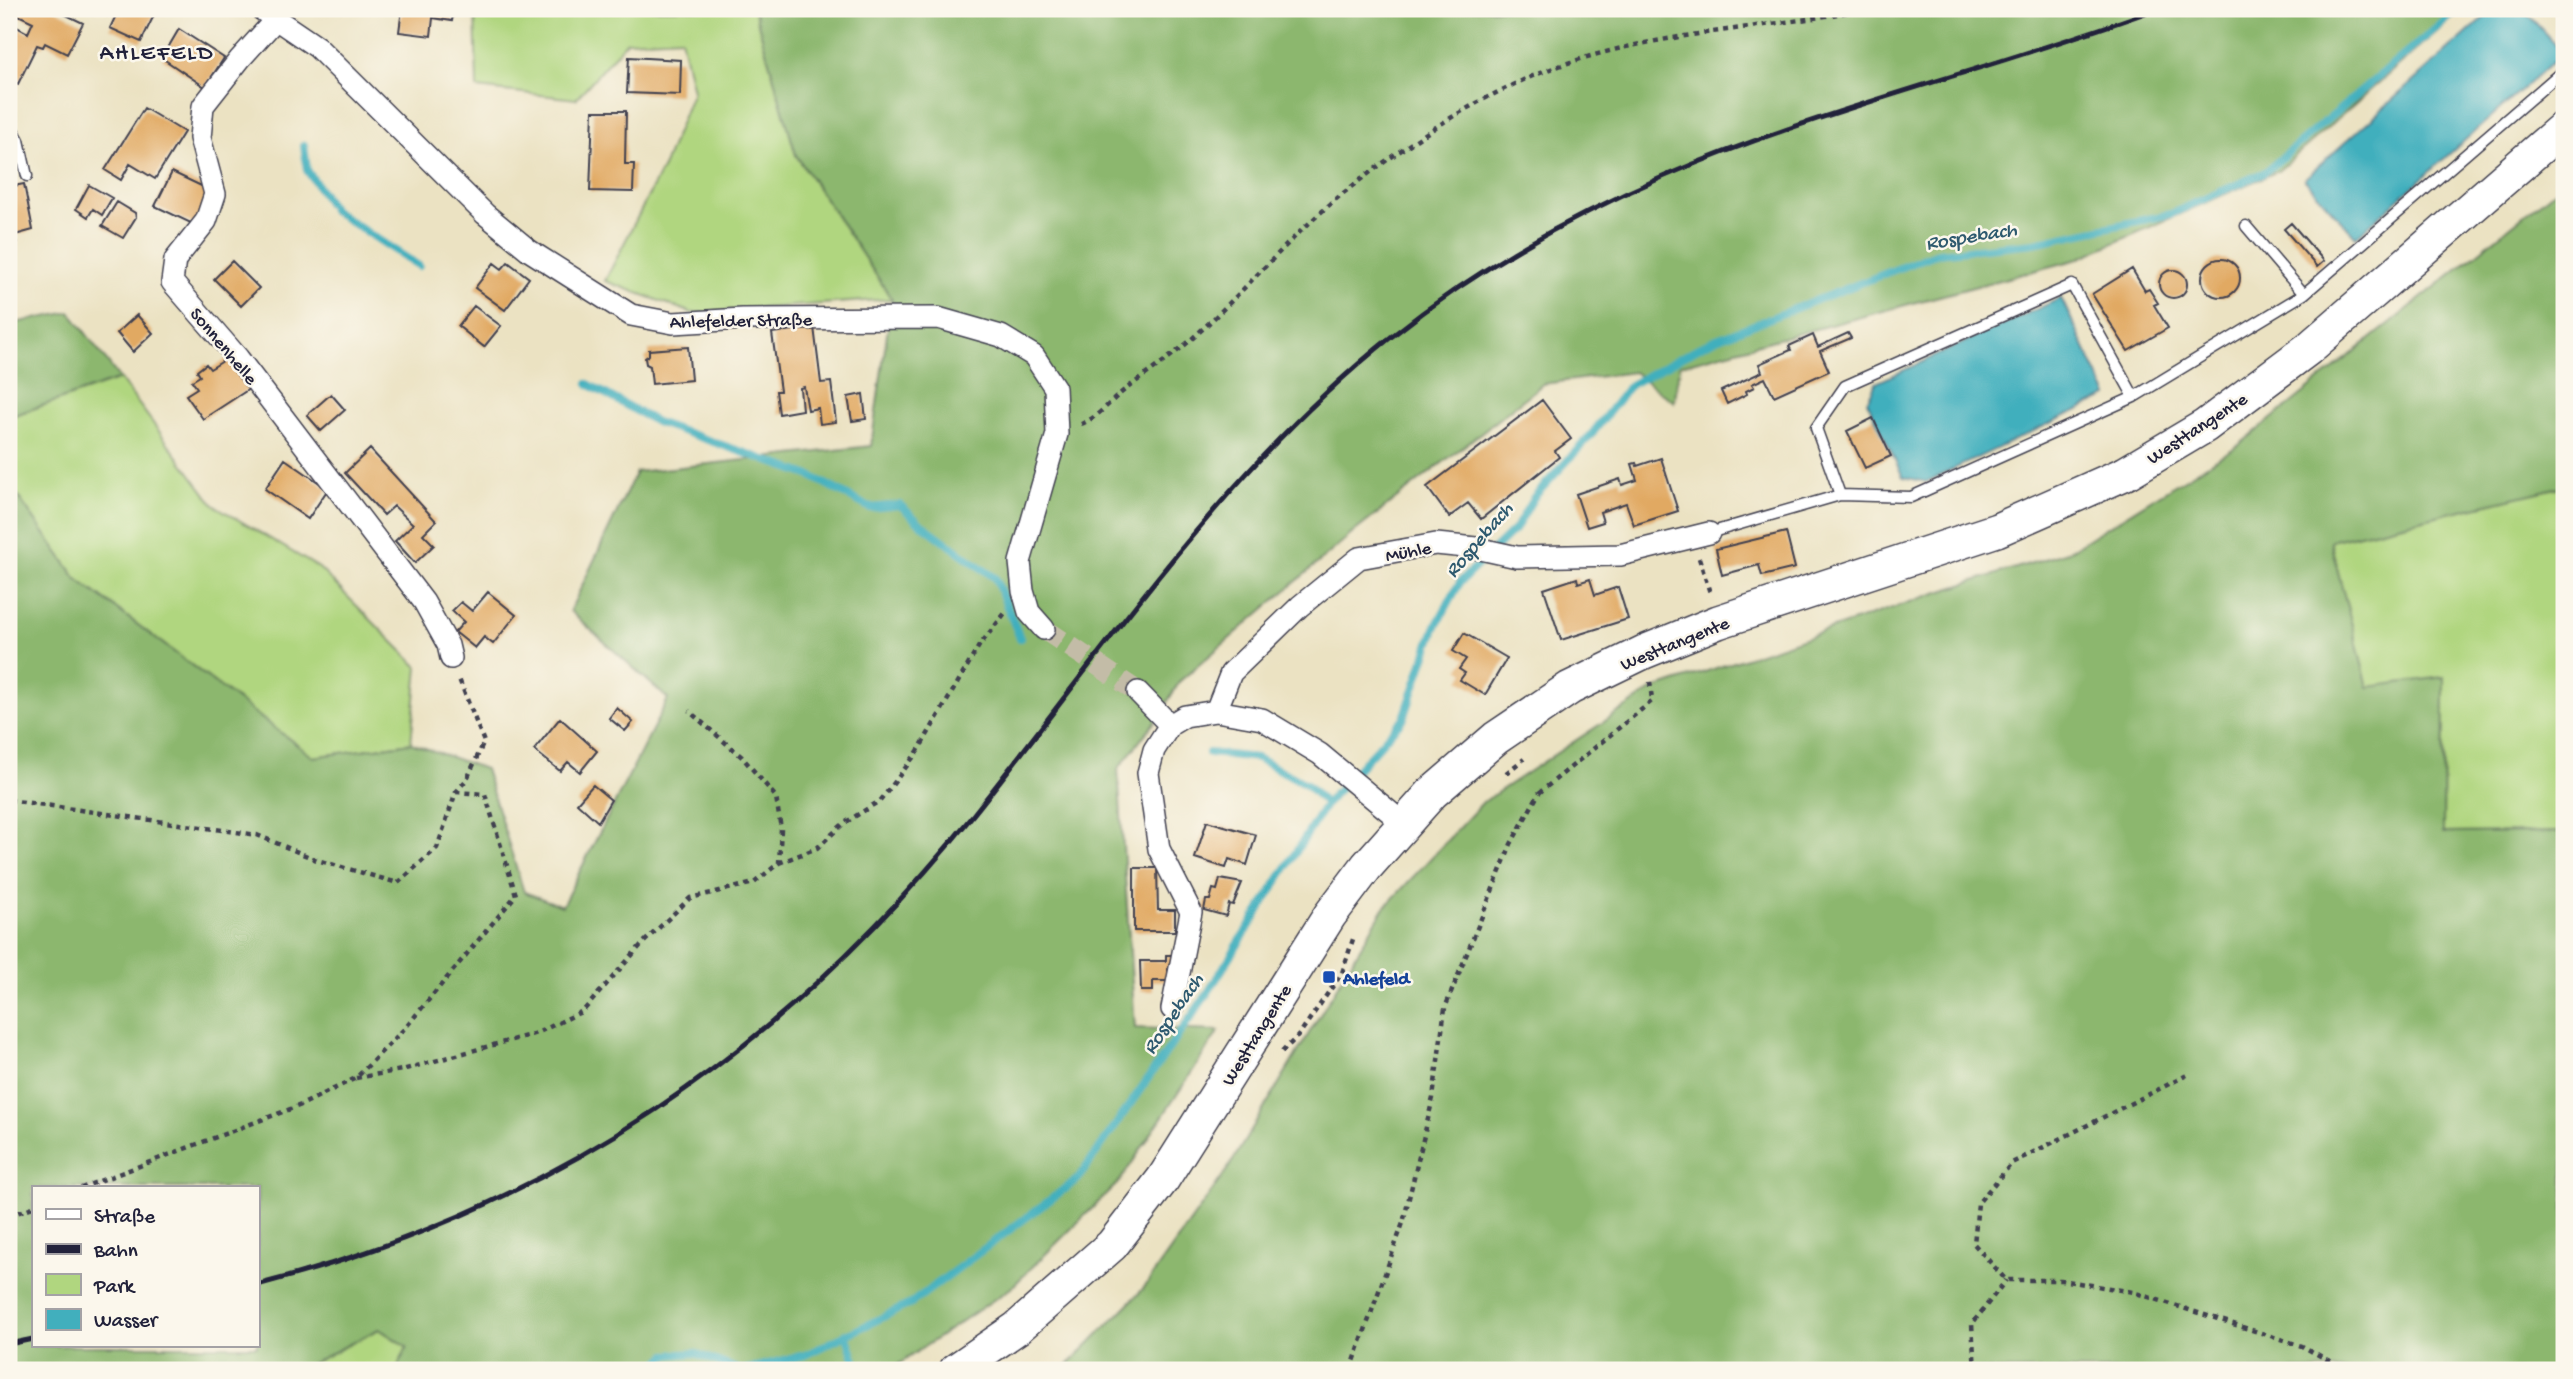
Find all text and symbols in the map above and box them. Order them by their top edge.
district label: AHLEFELD [100,41,214,68]
water label: Rospebach [1924,219,2020,258]
street label: Sonnenhelle [183,304,261,391]
street label: Ahlefelder Straße [670,310,813,335]
street label: Westtangente [2143,389,2253,471]
water label: Rospebach [1441,498,1521,584]
street label: Mühle [1384,538,1434,569]
street label: Westtangente [1618,613,1733,677]
water label: Rospebach [1139,969,1211,1060]
marker: Ahlefeld [1321,969,1337,985]
place label: Ahlefeld [1342,969,1411,992]
street label: Westtangente [1218,981,1298,1091]
legend [32,1186,259,1348]
text: Straße [94,1206,156,1231]
text: Bahn [93,1240,138,1265]
text: Park [93,1276,137,1301]
text: Wasser [94,1310,159,1335]

